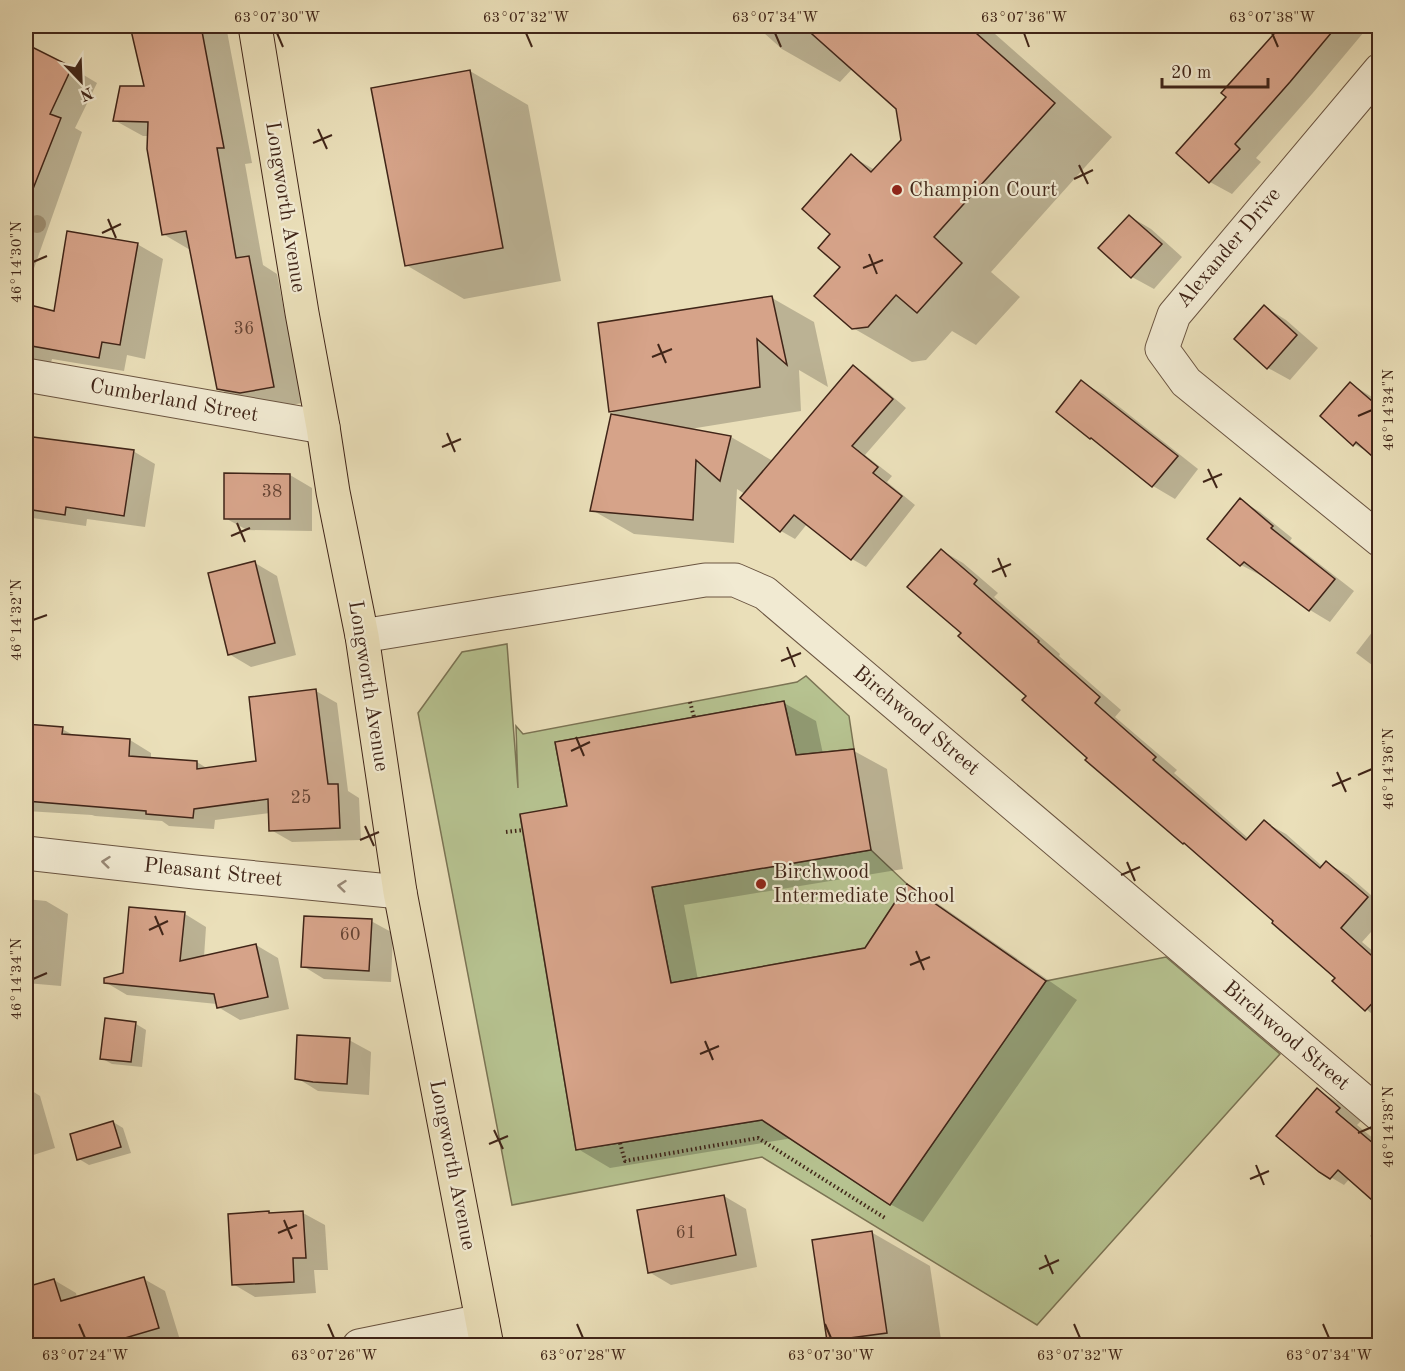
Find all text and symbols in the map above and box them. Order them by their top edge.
text: 63°07'30"W [234,11,320,26]
text: 63°07'32"W [483,11,569,26]
text: 63°07'34"W [732,11,818,26]
text: 63°07'36"W [981,11,1067,26]
text: 63°07'38"W [1229,11,1315,26]
north arrow [51,51,111,111]
scale bar [1162,51,1268,89]
text: 20 m [1171,64,1211,82]
text: N [77,83,95,103]
street label: Longworth Avenue [261,120,309,294]
place label: Champion Court [909,180,1057,201]
marker: Champion Court [890,183,904,197]
street label: Alexander Drive [1173,184,1285,312]
text: 46°14'30"N [10,221,25,303]
house number: 36 [234,320,254,338]
text: 46°14'34"N [1382,369,1397,451]
street label: Cumberland Street [88,376,260,426]
house number: 38 [262,483,282,501]
text: 46°14'32"N [10,579,25,661]
street label: Longworth Avenue [344,599,392,773]
street label: Birchwood Street [849,662,983,780]
text: 46°14'36"N [1382,728,1397,810]
house number: 25 [291,789,311,807]
street label: Pleasant Street [142,855,284,891]
one-way arrow [102,856,111,868]
place label: Birchwood Intermediate School [773,862,955,907]
marker: Birchwood Intermediate School [754,877,768,891]
one-way arrow [338,880,347,893]
house number: 60 [340,926,360,944]
text: 46°14'34"N [10,938,25,1020]
street label: Birchwood Street [1219,977,1353,1095]
street label: Longworth Avenue [425,1078,479,1252]
text: 46°14'38"N [1382,1086,1397,1168]
house number: 61 [676,1224,696,1242]
text: 63°07'24"W [42,1349,128,1364]
text: 63°07'26"W [291,1349,377,1364]
text: 63°07'28"W [540,1349,626,1364]
text: 63°07'30"W [788,1349,874,1364]
text: 63°07'32"W [1037,1349,1123,1364]
text: 63°07'34"W [1286,1349,1372,1364]

